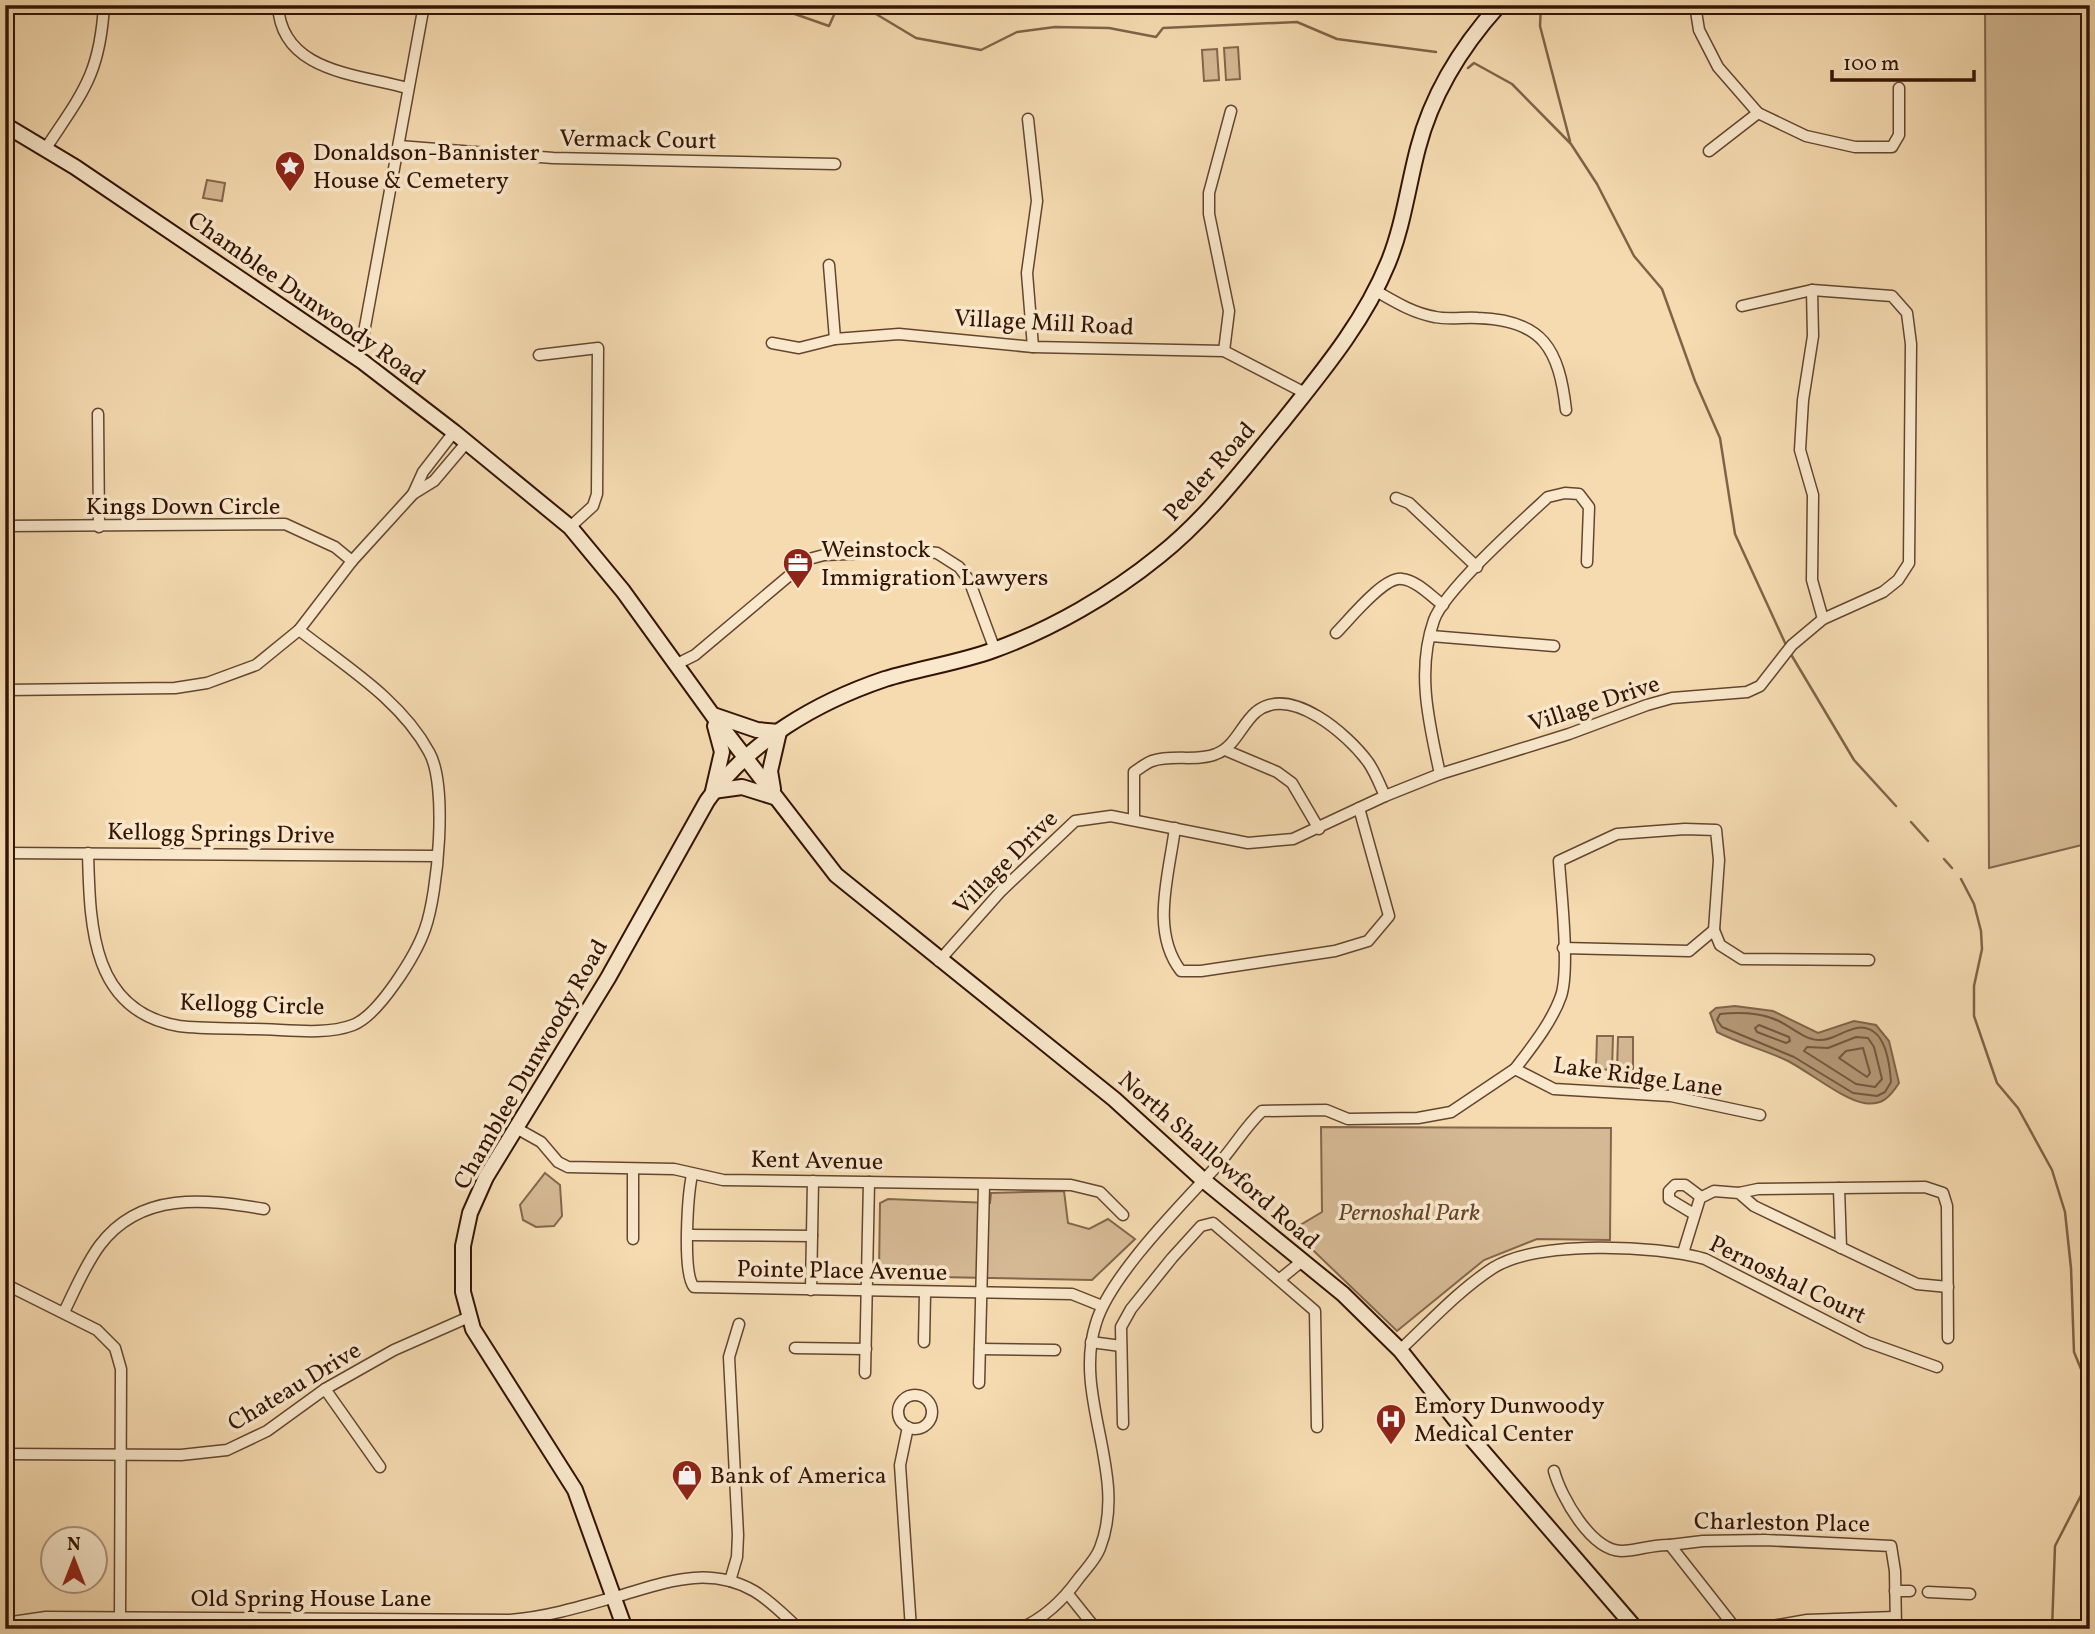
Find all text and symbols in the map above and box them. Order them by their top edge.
scale bar [1832,38,1974,82]
text: 100 m [1843,50,1900,79]
street label: Vermack Court [559,123,717,159]
place label: Donaldson-Bannister House & Cemetery [313,137,540,199]
place icon: Donaldson-Bannister House & Cemetery [273,149,307,193]
street label: Chamblee Dunwoody Road [180,204,432,395]
street label: Village Mill Road [953,302,1135,346]
street label: Peeler Road [1156,415,1265,530]
street label: Kings Down Circle [86,491,280,525]
place label: Weinstock Immigration Lawyers [821,534,1048,596]
office icon: Weinstock Immigration Lawyers [781,546,815,590]
street label: Village Drive [1525,668,1664,742]
street label: Village Drive [946,803,1066,923]
street label: Kellogg Springs Drive [107,816,335,854]
street label: Chamblee Dunwoody Road [446,934,617,1196]
street label: Kellogg Circle [179,986,325,1026]
street label: Lake Ridge Lane [1551,1049,1725,1107]
street label: North Shallowford Road [1110,1064,1326,1259]
street label: Kent Avenue [750,1144,884,1180]
park label: Pernoshal Park [1338,1197,1480,1231]
street label: Pernoshal Court [1703,1228,1871,1334]
street label: Pointe Place Avenue [736,1253,948,1291]
street label: Chateau Drive [222,1335,368,1441]
place label: Emory Dunwoody Medical Center [1414,1390,1604,1452]
hospital icon: Emory Dunwoody Medical Center [1374,1402,1408,1446]
shop icon: Bank of America [670,1458,704,1502]
place label: Bank of America [710,1460,887,1494]
street label: Charleston Place [1694,1505,1870,1543]
north arrow [38,1526,108,1596]
text: N [67,1532,81,1558]
street label: Old Spring House Lane [191,1583,431,1617]

